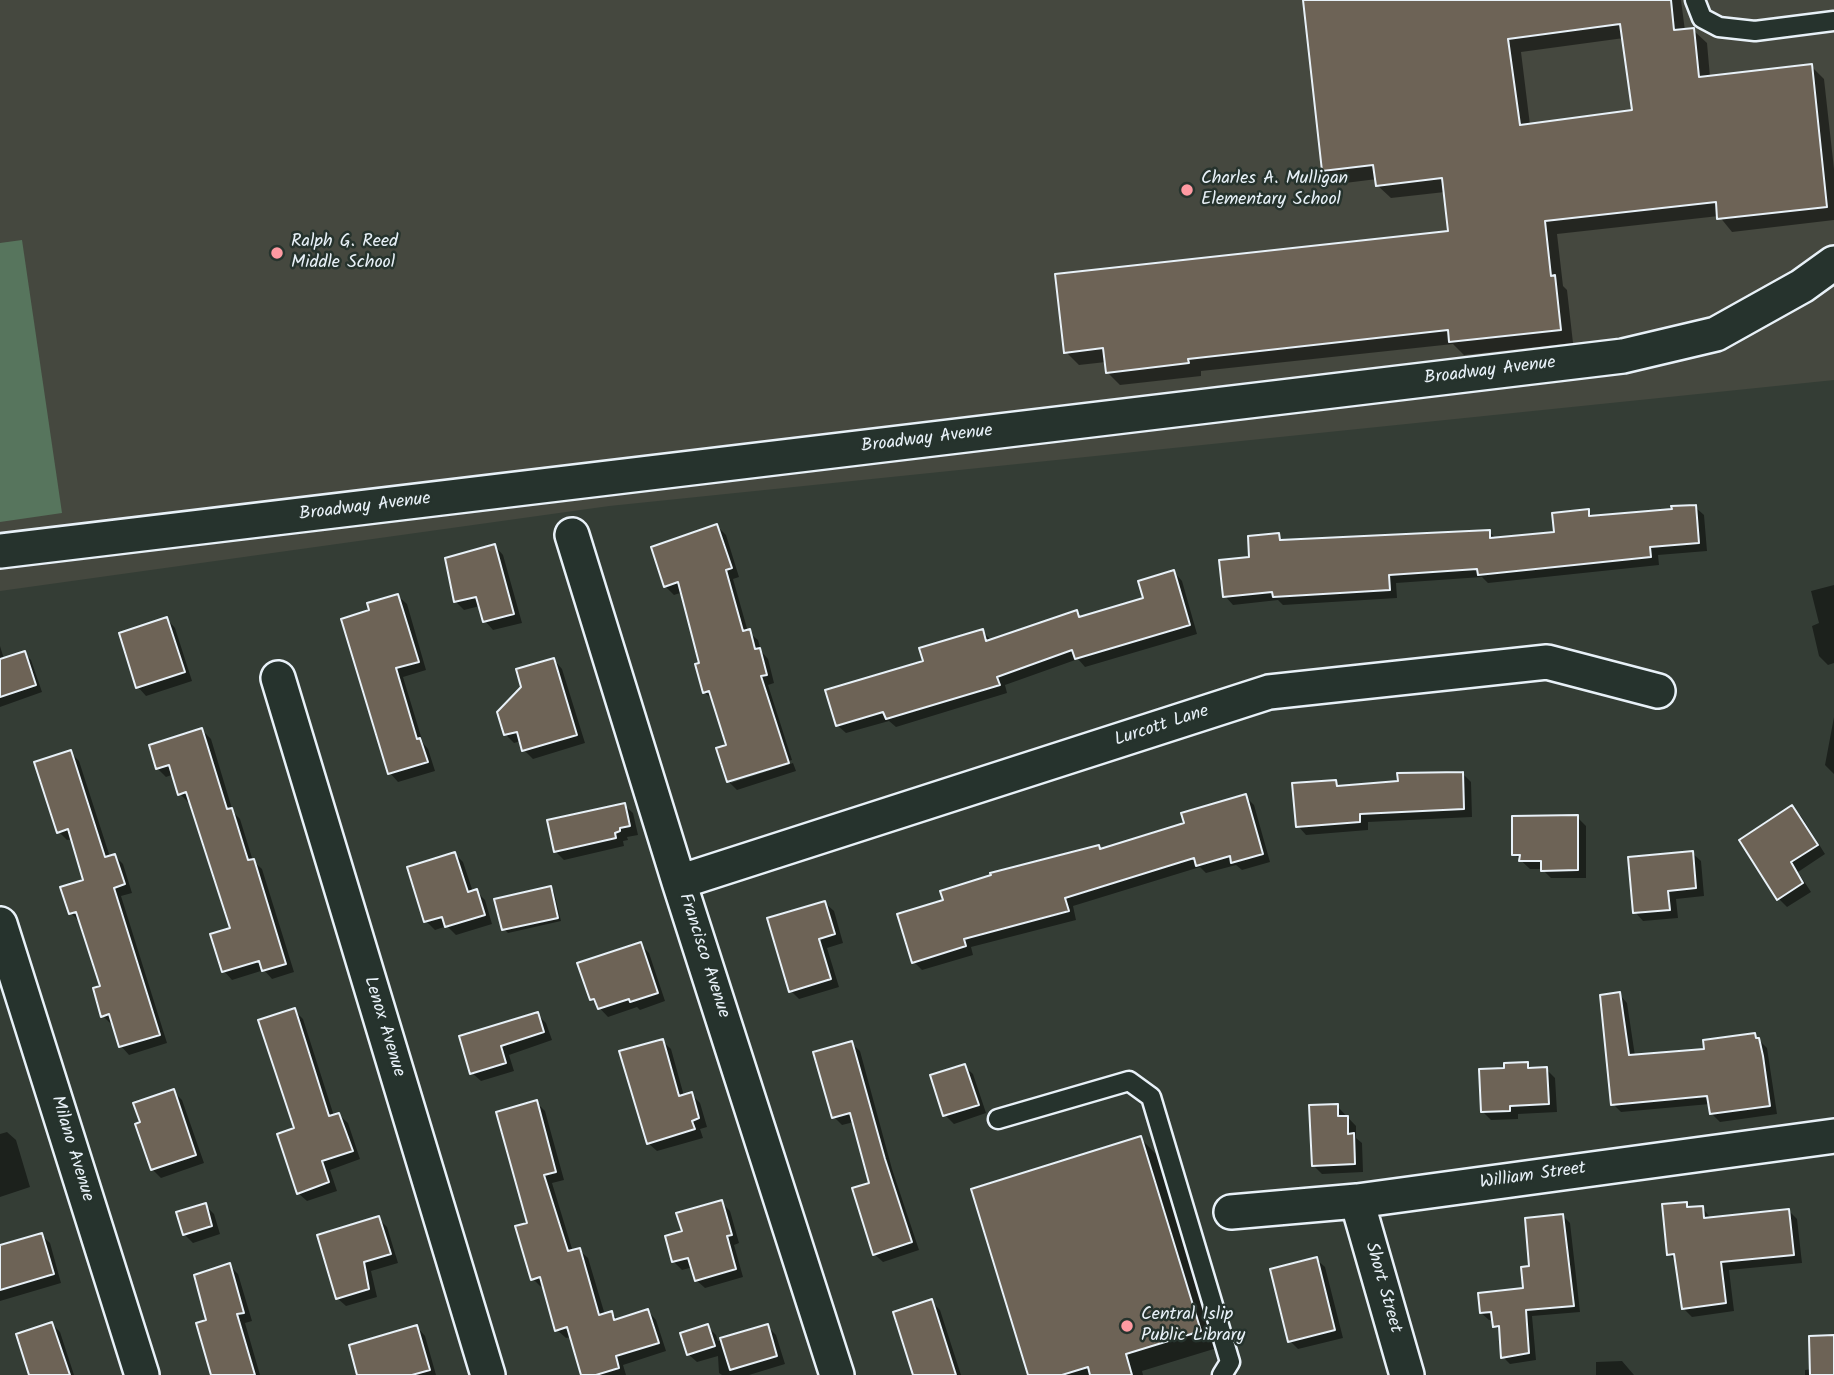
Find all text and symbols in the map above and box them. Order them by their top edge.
place label: Charles A. Mulligan Elementary School [1201,169,1348,212]
marker: Charles A. Mulligan Elementary School [1179,182,1195,198]
place label: Ralph G. Reed Middle School [291,232,398,274]
marker: Ralph G. Reed Middle School [269,245,285,261]
street label: Broadway Avenue [1423,353,1557,391]
street label: Broadway Avenue [860,421,994,459]
street label: Broadway Avenue [298,489,432,527]
street label: Lurcott Lane [1112,702,1212,752]
street label: Francisco Avenue [673,891,733,1021]
street label: Lenox Avenue [358,974,408,1080]
street label: Milano Avenue [45,1094,97,1204]
street label: William Street [1478,1159,1588,1195]
street label: Short Street [1359,1240,1405,1336]
place label: Central Islip Public Library [1141,1305,1245,1348]
marker: Central Islip Public Library [1119,1318,1135,1334]

